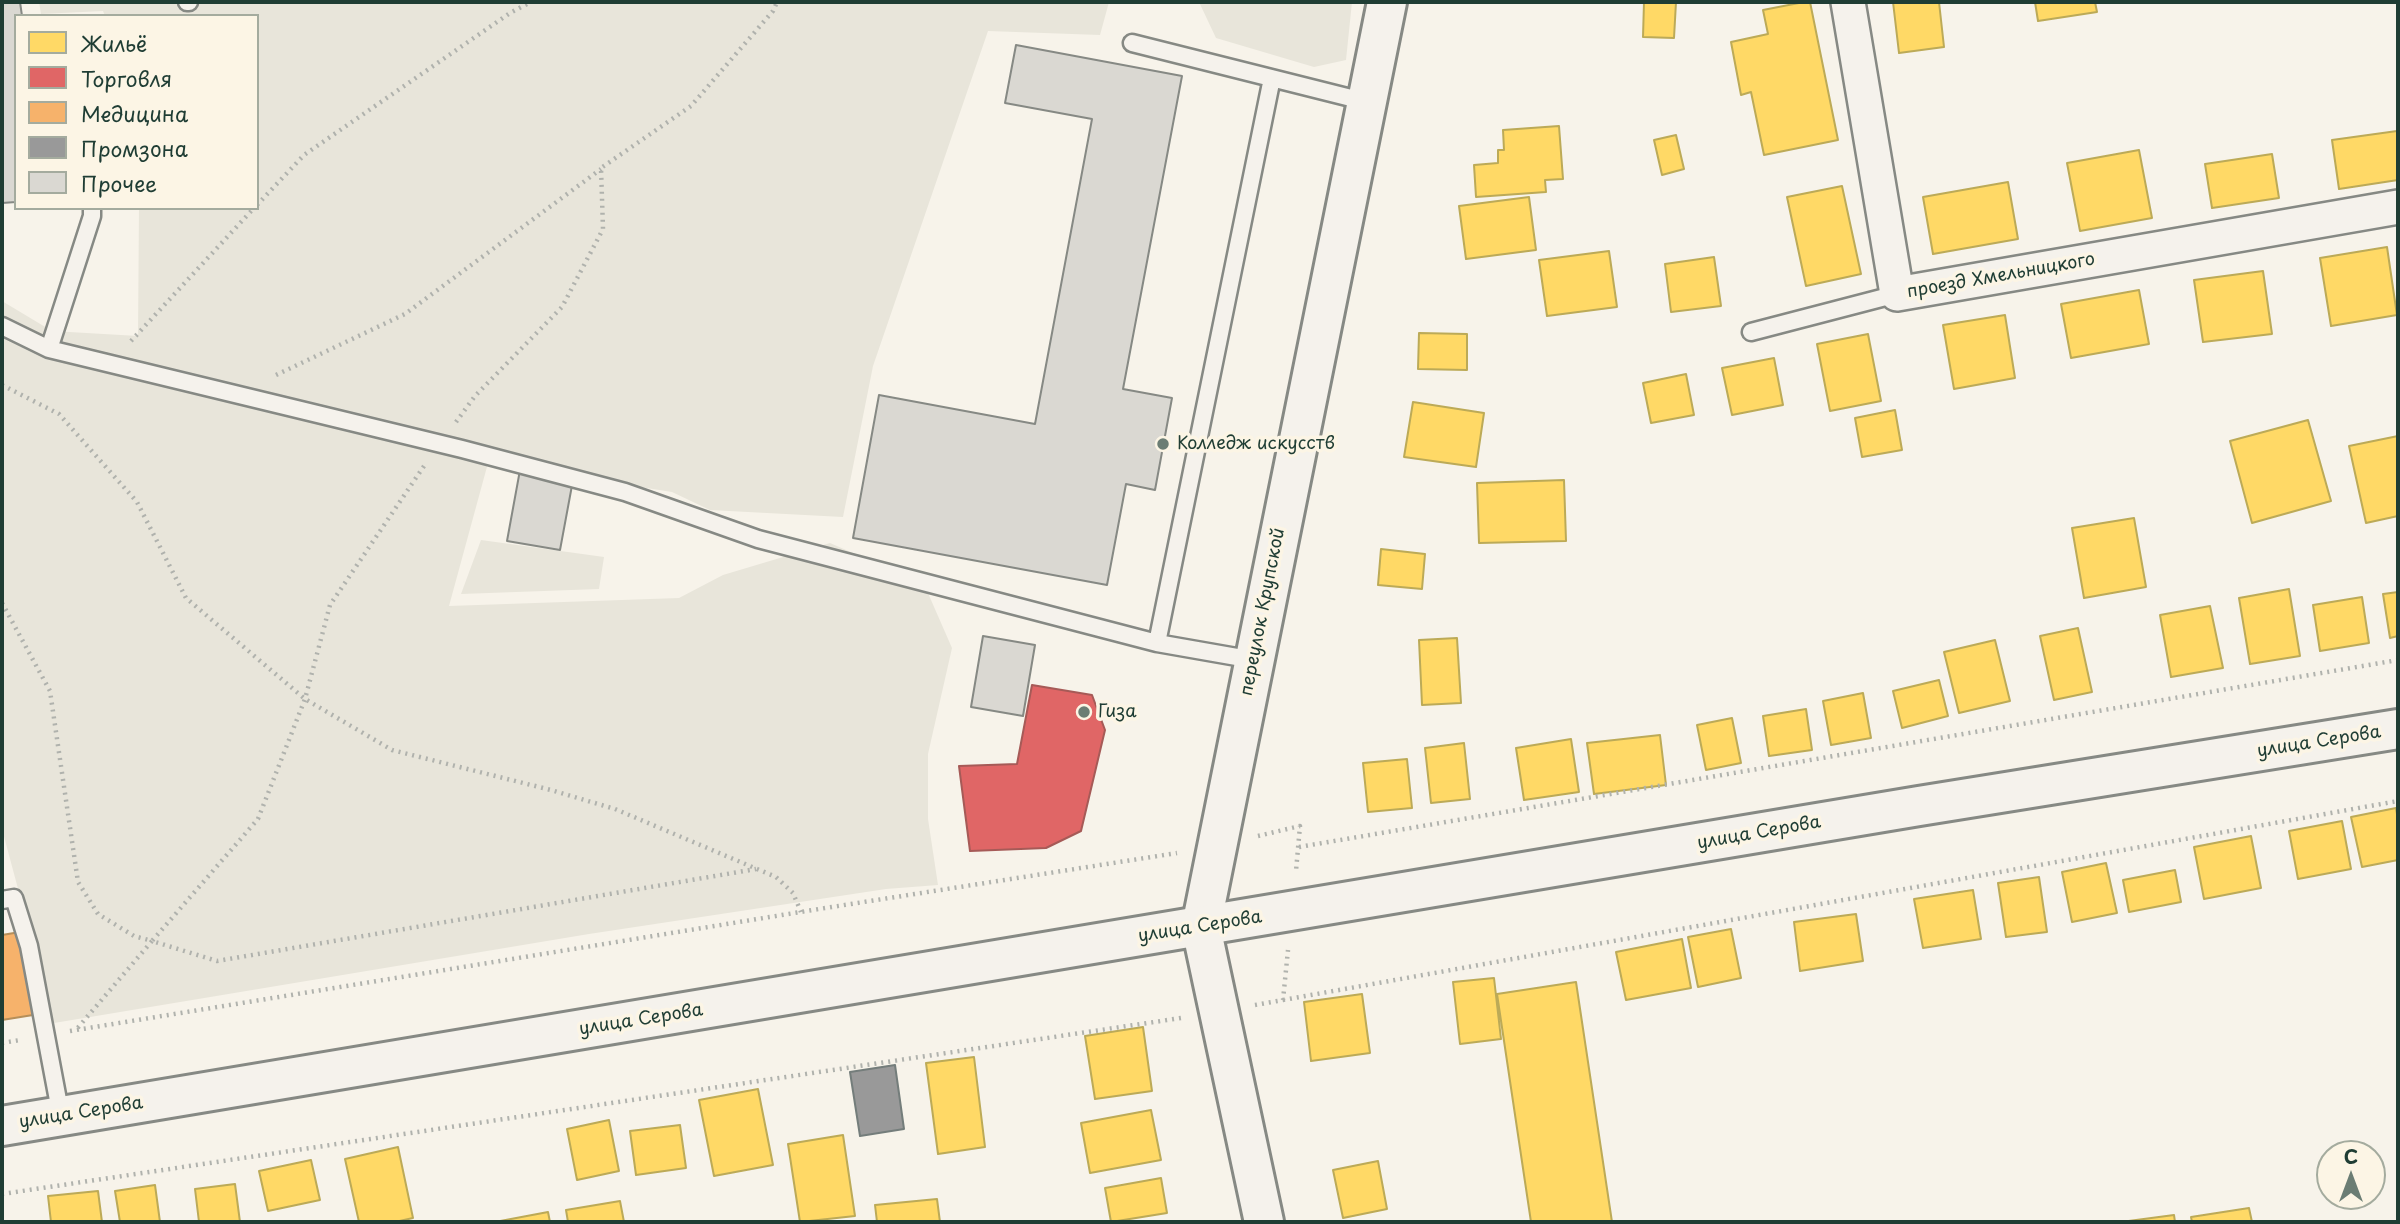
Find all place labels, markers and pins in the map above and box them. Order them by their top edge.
place label: Колледж искусств [1177,433,1335,455]
marker: Колледж искусств [1155,436,1171,452]
place label: Гиза [1098,701,1137,723]
marker: Гиза [1076,704,1092,720]

